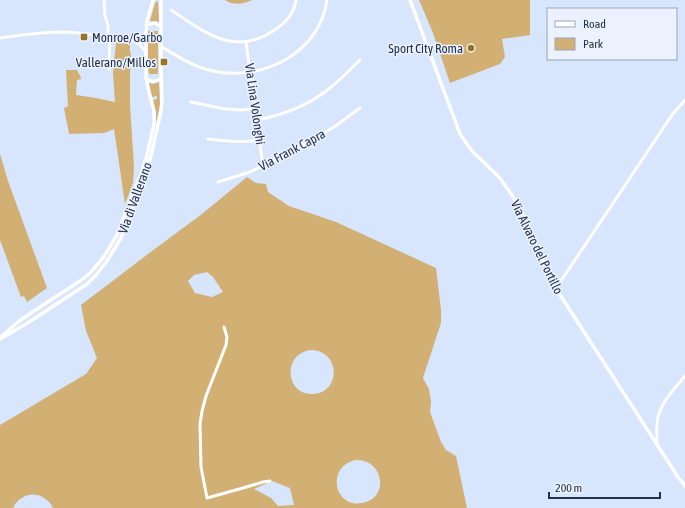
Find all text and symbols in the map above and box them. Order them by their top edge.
legend [547,8,677,60]
text: Road [583,17,606,31]
place label: Monroe/Garbo [92,30,162,45]
marker: Monroe/Garbo [79,32,89,42]
text: Park [583,37,604,51]
place label: Sport City Roma [388,41,463,56]
marker: Sport City Roma [466,43,476,53]
place label: Vallerano/Millos [76,55,156,70]
marker: Vallerano/Millos [159,57,169,67]
street label: Via Lina Volonghi [242,62,268,146]
street label: Via Frank Capra [256,126,328,174]
street label: Via di Vallerano [115,160,155,236]
street label: Via Alvaro del Portillo [508,198,566,296]
scale bar [549,474,660,500]
text: 200 m [555,481,582,495]

